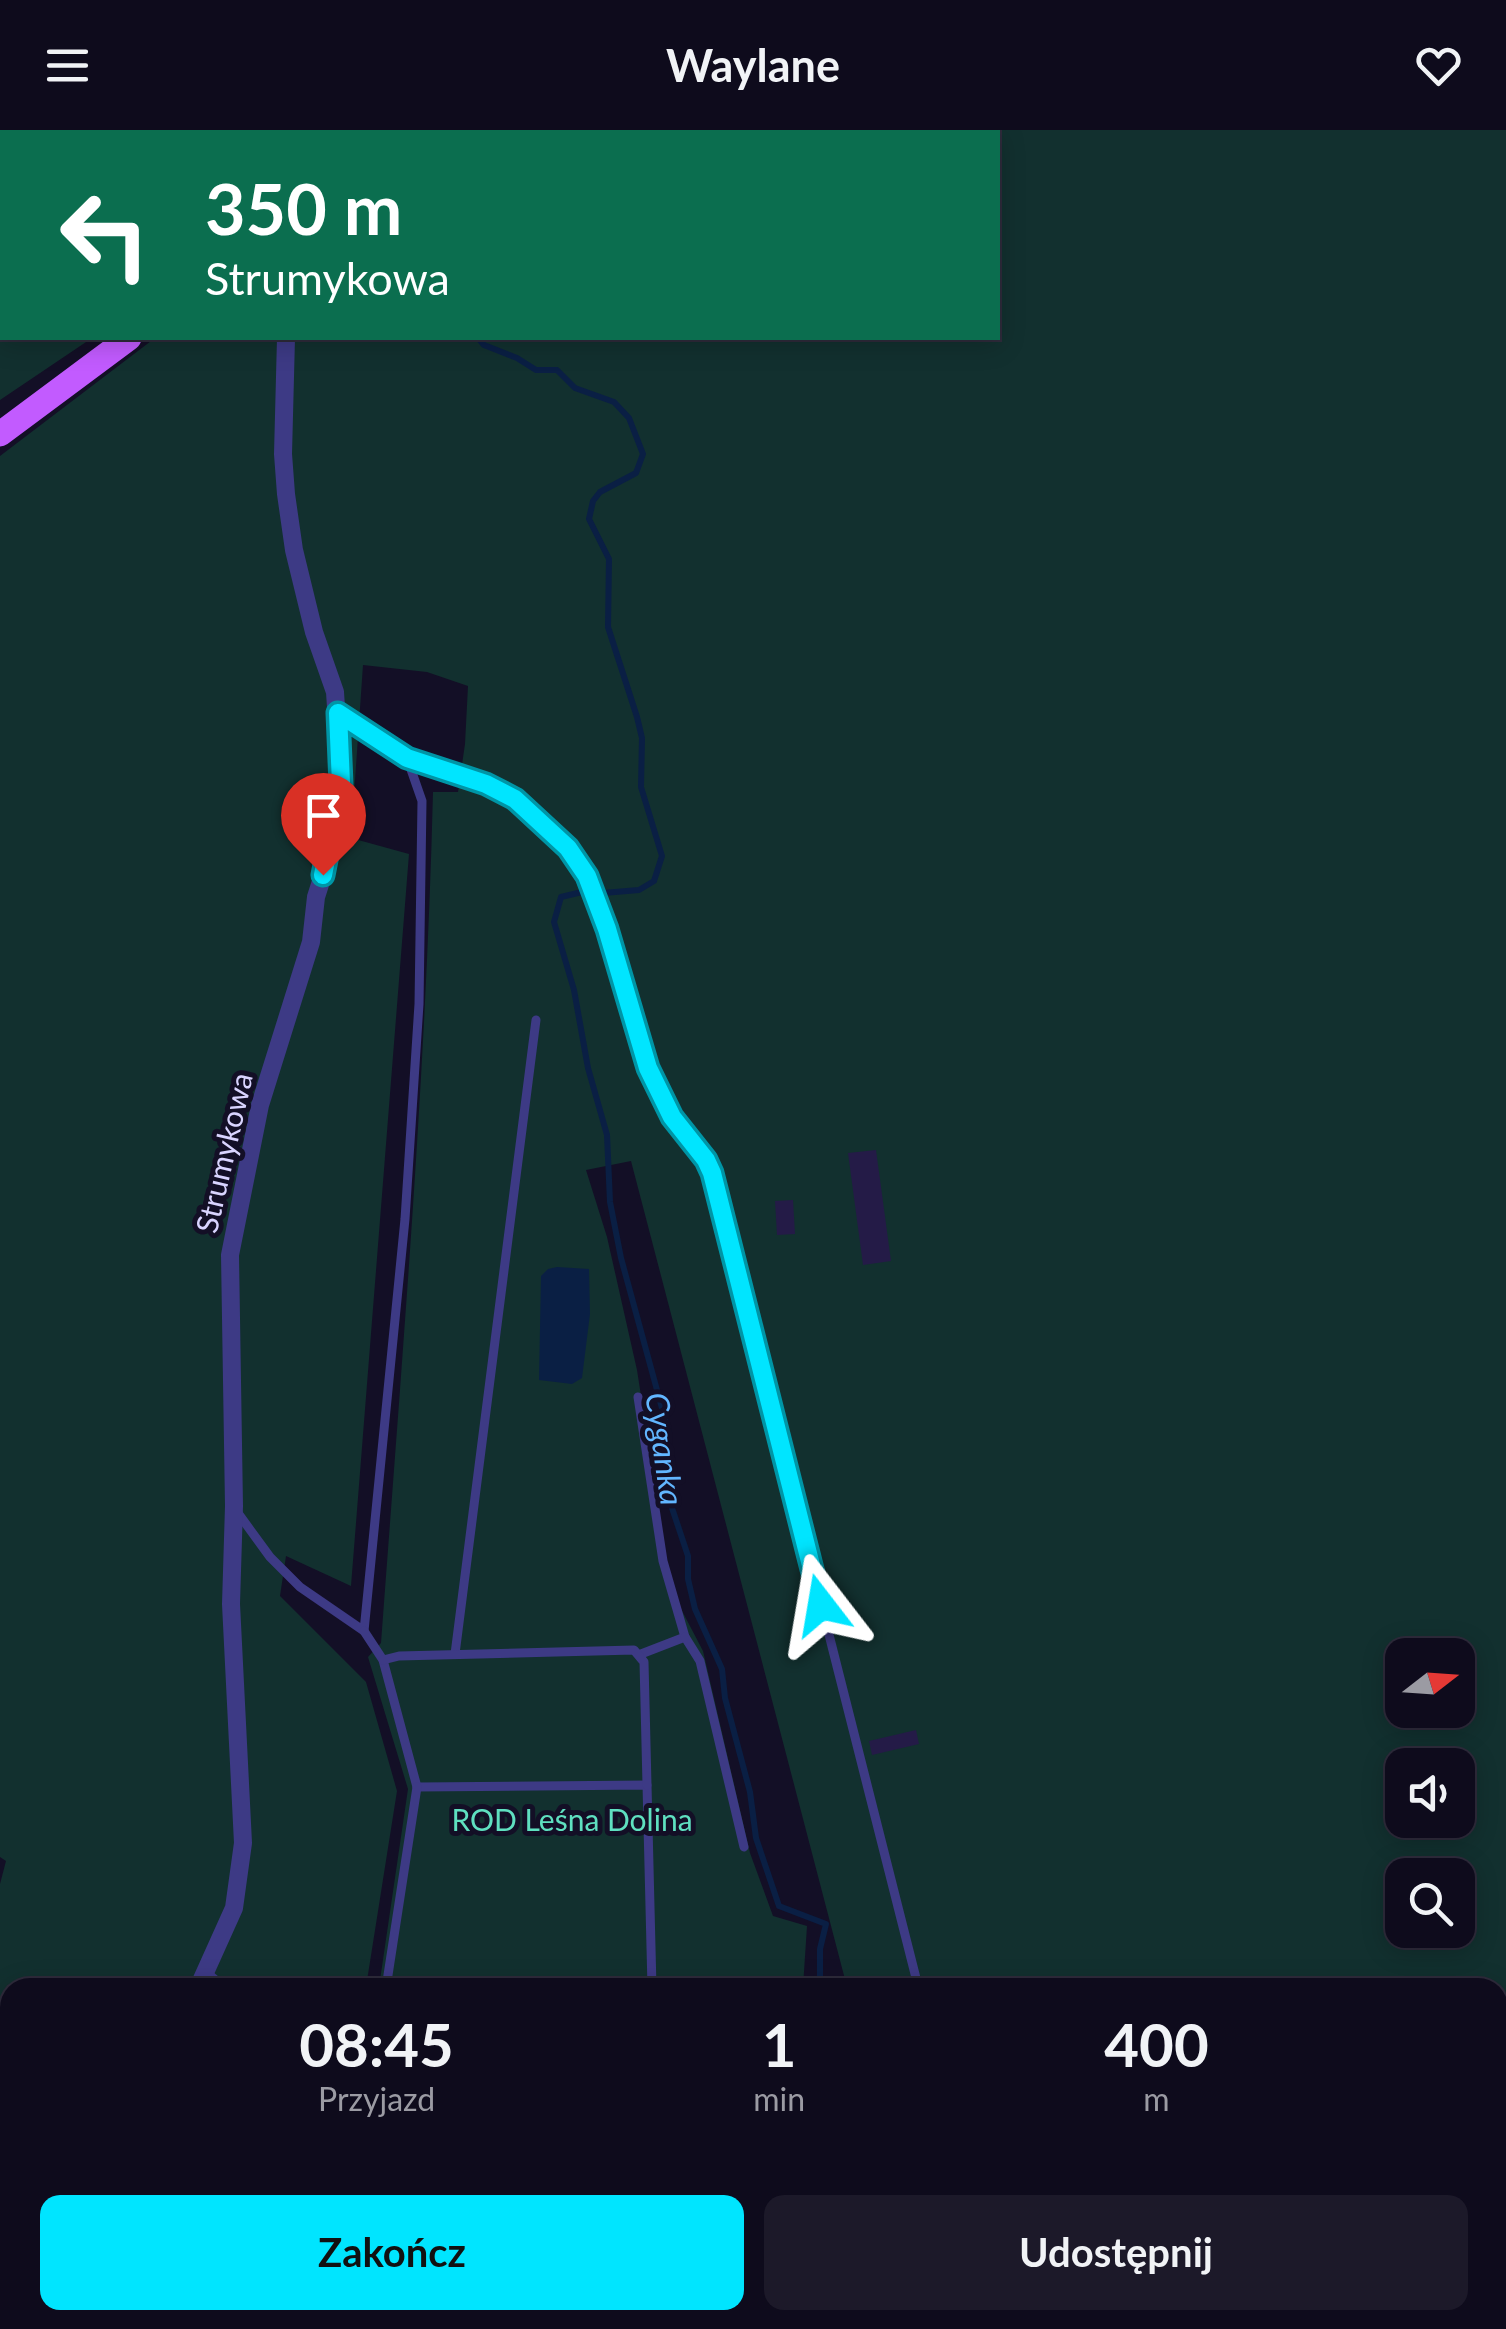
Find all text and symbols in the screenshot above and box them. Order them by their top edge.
icon: menu [40,38,95,93]
text: Waylane [666,38,840,92]
icon: heart [1411,38,1466,93]
text: 350 m [205,166,402,250]
icon: left [40,170,170,300]
text: Strumykowa [205,251,450,305]
pin [281,773,366,876]
icon: arrive [296,788,351,843]
street label: Strumykowa [187,1069,259,1236]
water label: Cyganka [638,1390,693,1508]
position arrow [769,1553,873,1657]
north arrow [1385,1638,1475,1728]
map controls [1385,1638,1475,1948]
button: sound [1385,1748,1475,1838]
park label: ROD Leśna Dolina [451,1801,693,1837]
button: search [1385,1858,1475,1948]
text: 08:45 [299,2008,454,2080]
text: 1 [762,2008,797,2080]
text: 400 [1104,2008,1209,2080]
text: Przyjazd [318,2079,435,2118]
text: min [753,2079,805,2118]
text: m [1143,2079,1170,2118]
button: Zakończ [40,2195,744,2310]
button: Udostępnij [764,2195,1468,2310]

